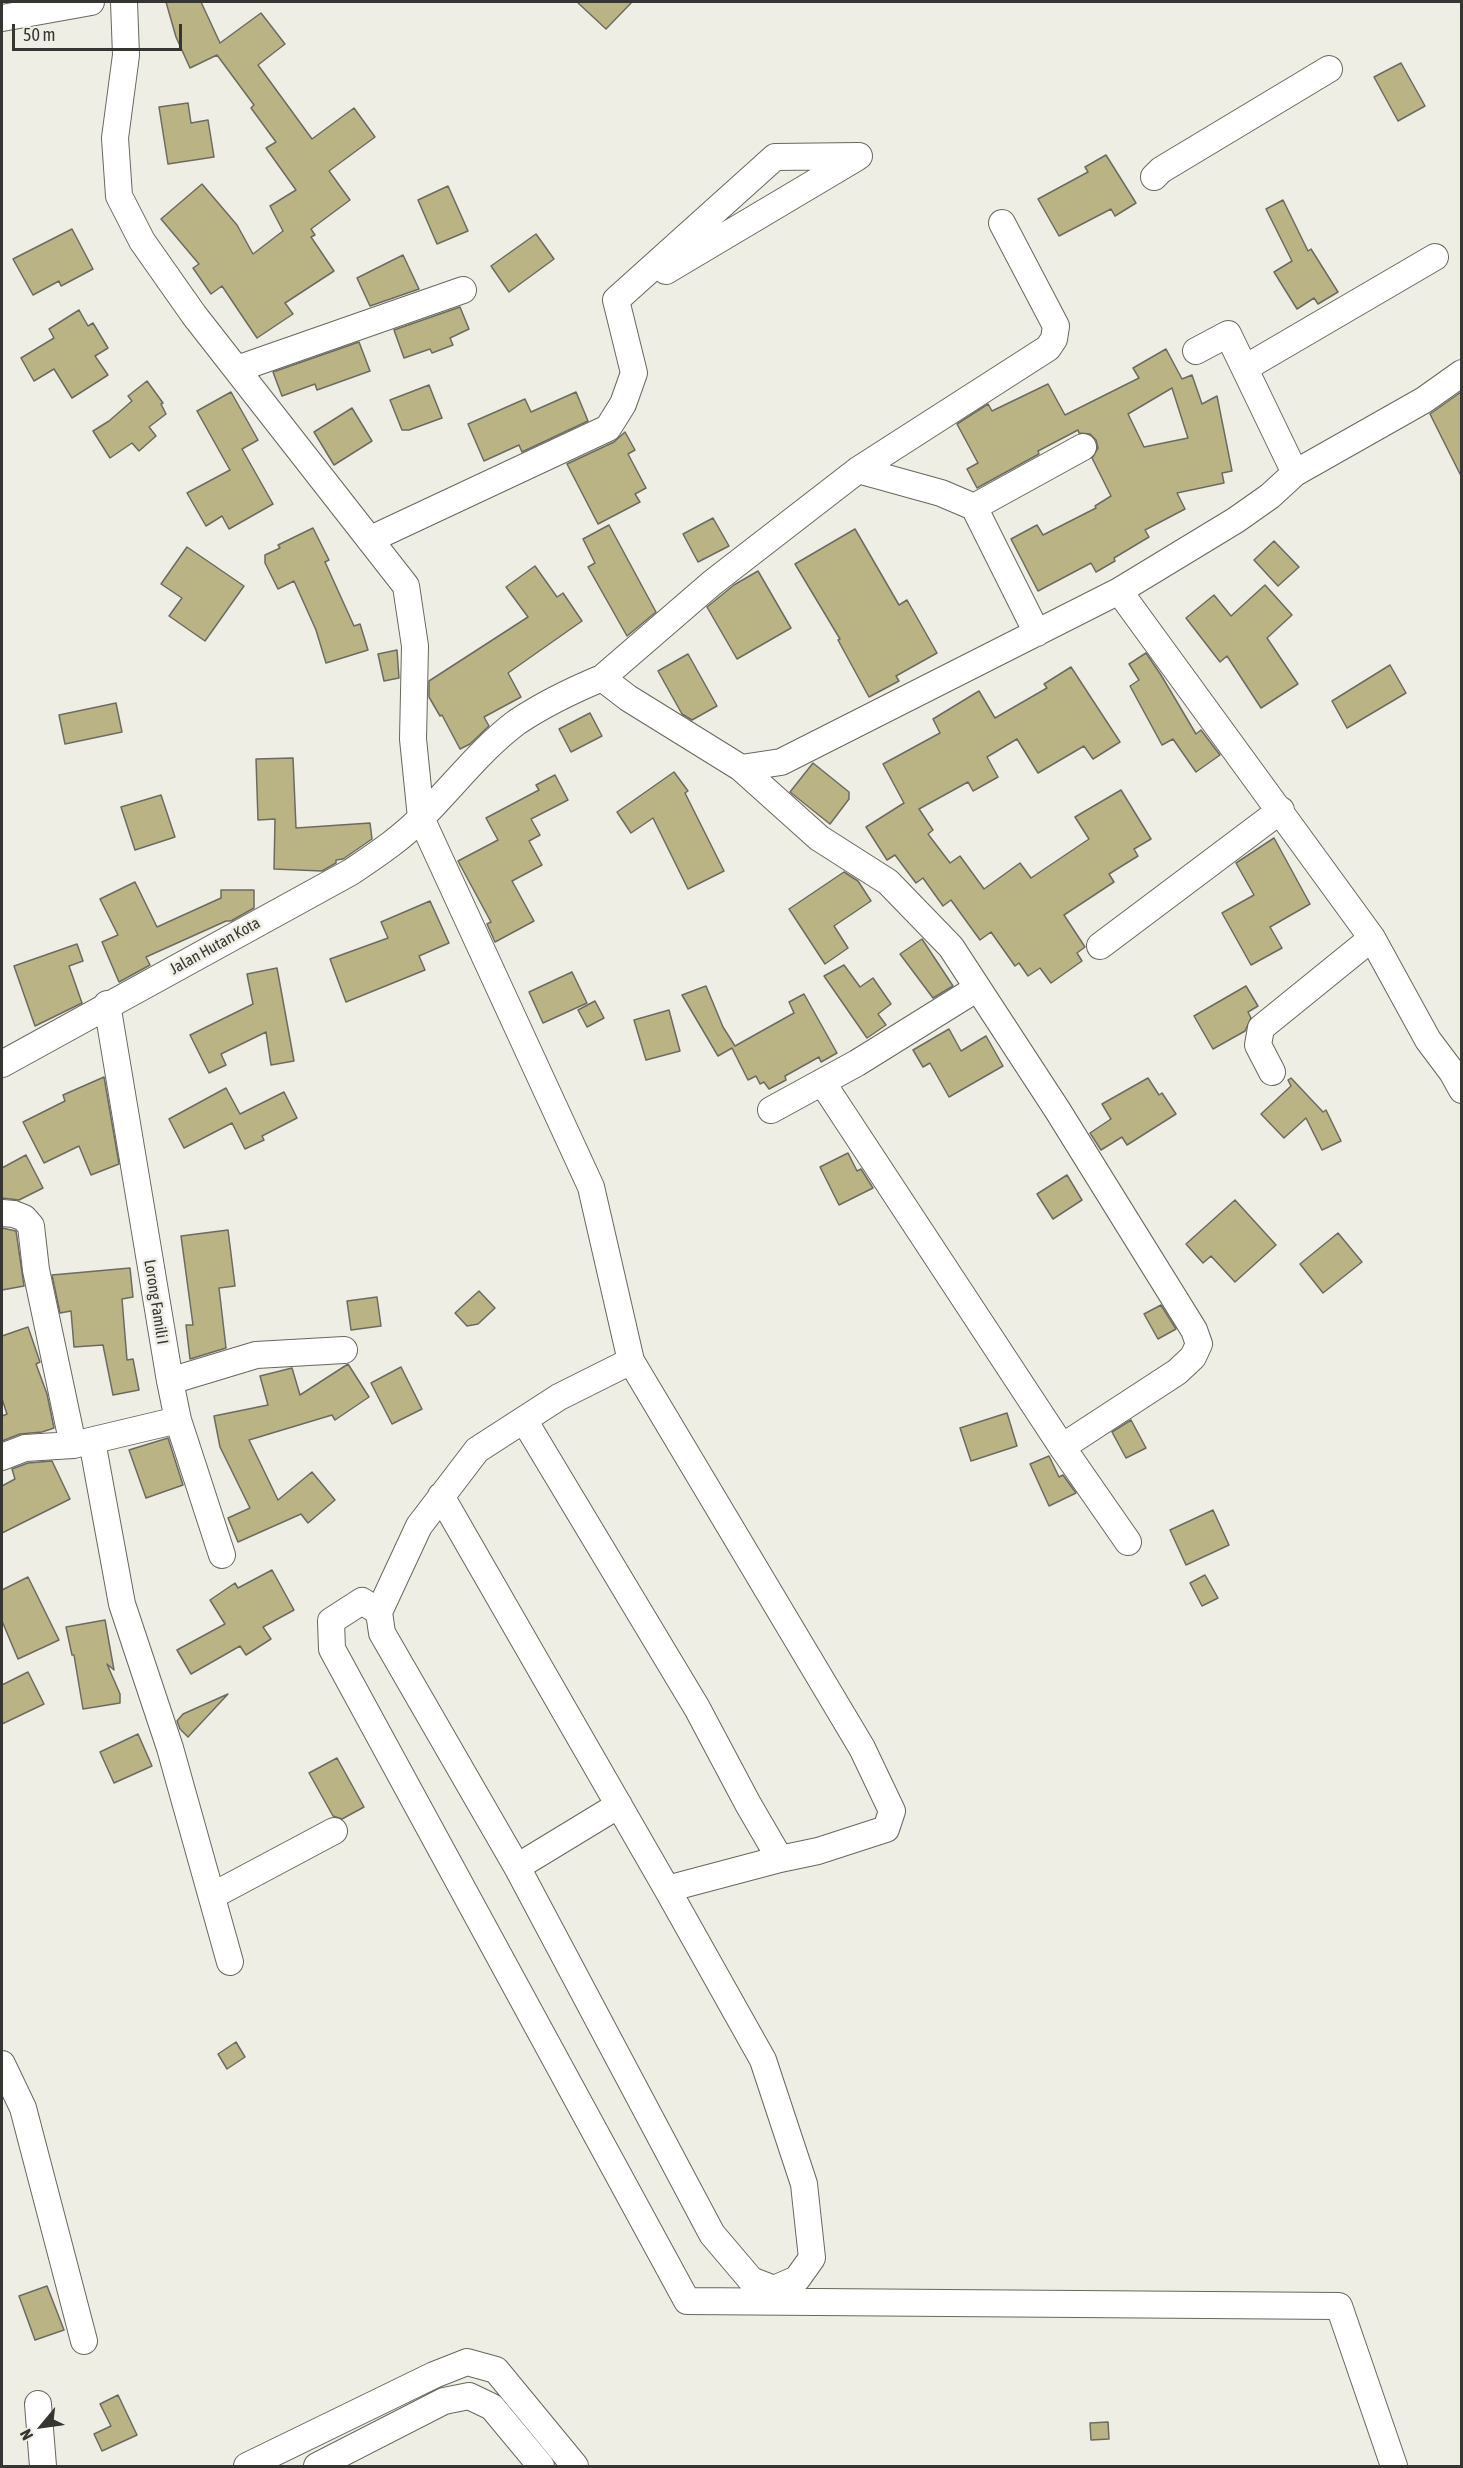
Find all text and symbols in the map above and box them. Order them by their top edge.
scale bar [15,12,184,50]
text: 50 m [23,24,55,45]
street label: Jalan Hutan Kota [166,913,264,979]
street label: Lorong Famili I [140,1258,172,1346]
north arrow [12,2396,72,2456]
text: N [16,2426,36,2443]

